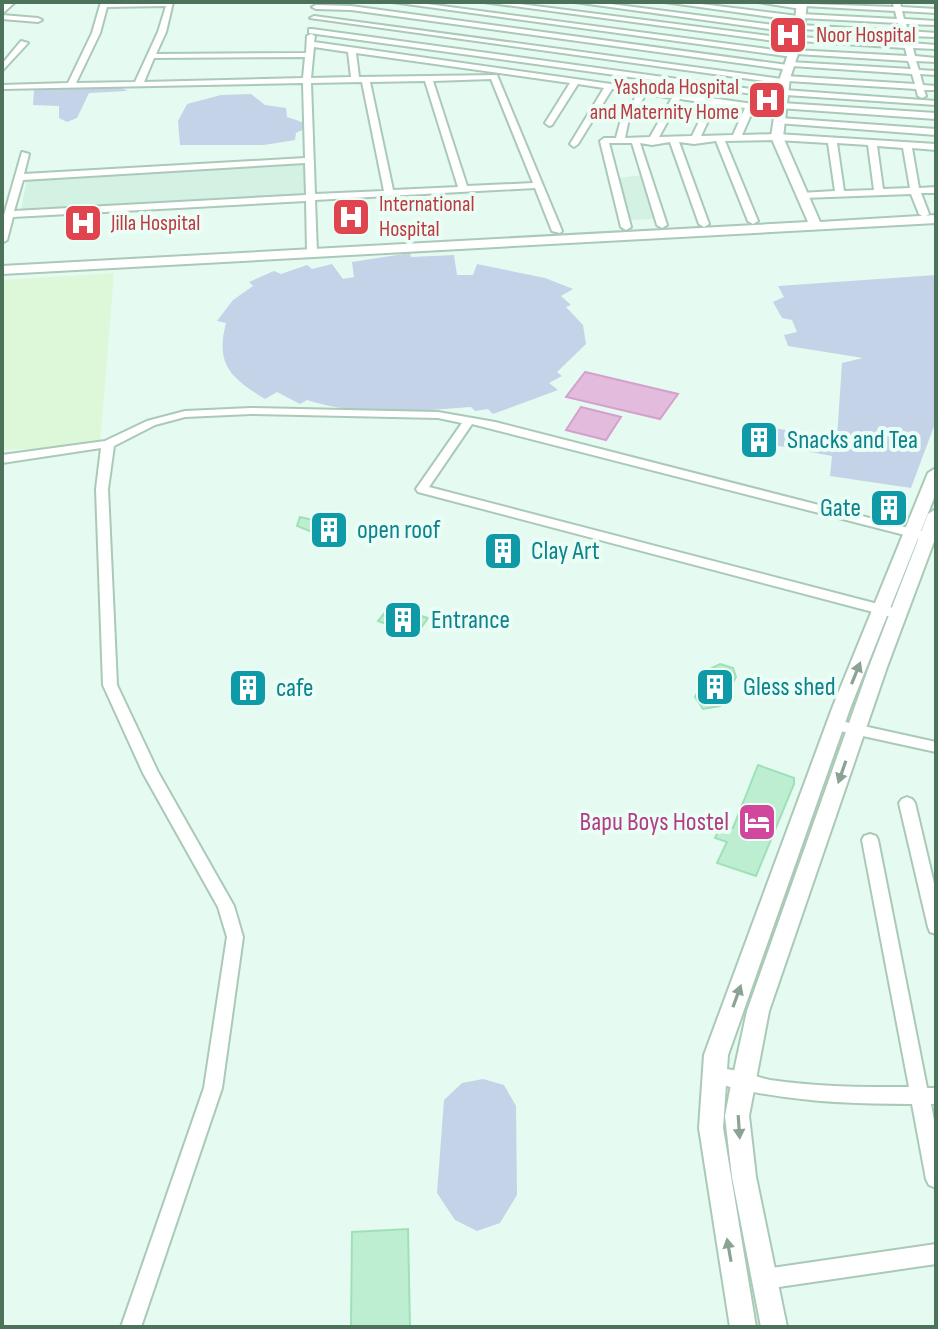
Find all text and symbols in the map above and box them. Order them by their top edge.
hospital icon: Noor Hospital [767,14,809,56]
place label: Noor Hospital [816,22,916,49]
place label: Yashoda Hospital and Maternity Home [590,74,739,126]
hospital icon: Yashoda Hospital and Maternity Home [746,79,788,121]
place label: International Hospital [379,191,475,243]
hospital icon: International Hospital [330,196,372,238]
hospital icon: Jilla Hospital [62,202,104,244]
place label: Jilla Hospital [110,210,200,237]
building icon: Snacks and Tea [738,419,780,461]
place label: Snacks and Tea [787,425,918,456]
building icon: Gate [868,487,910,529]
place label: Gate [820,493,861,524]
building icon: open roof [308,509,350,551]
place label: open roof [357,515,441,546]
building icon: Clay Art [482,530,524,572]
place label: Clay Art [531,536,600,567]
building icon: Entrance [382,599,424,641]
place label: Entrance [431,605,510,636]
one-way arrow [850,661,863,685]
building icon: Gless shed [694,666,736,708]
building icon: cafe [227,667,269,709]
place label: Gless shed [743,672,836,703]
place label: cafe [276,673,313,704]
one-way arrow [835,760,847,784]
hotel icon: Bapu Boys Hostel [736,801,778,843]
place label: Bapu Boys Hostel [580,807,729,838]
one-way arrow [731,983,744,1007]
one-way arrow [733,1115,746,1140]
one-way arrow [723,1238,735,1263]

